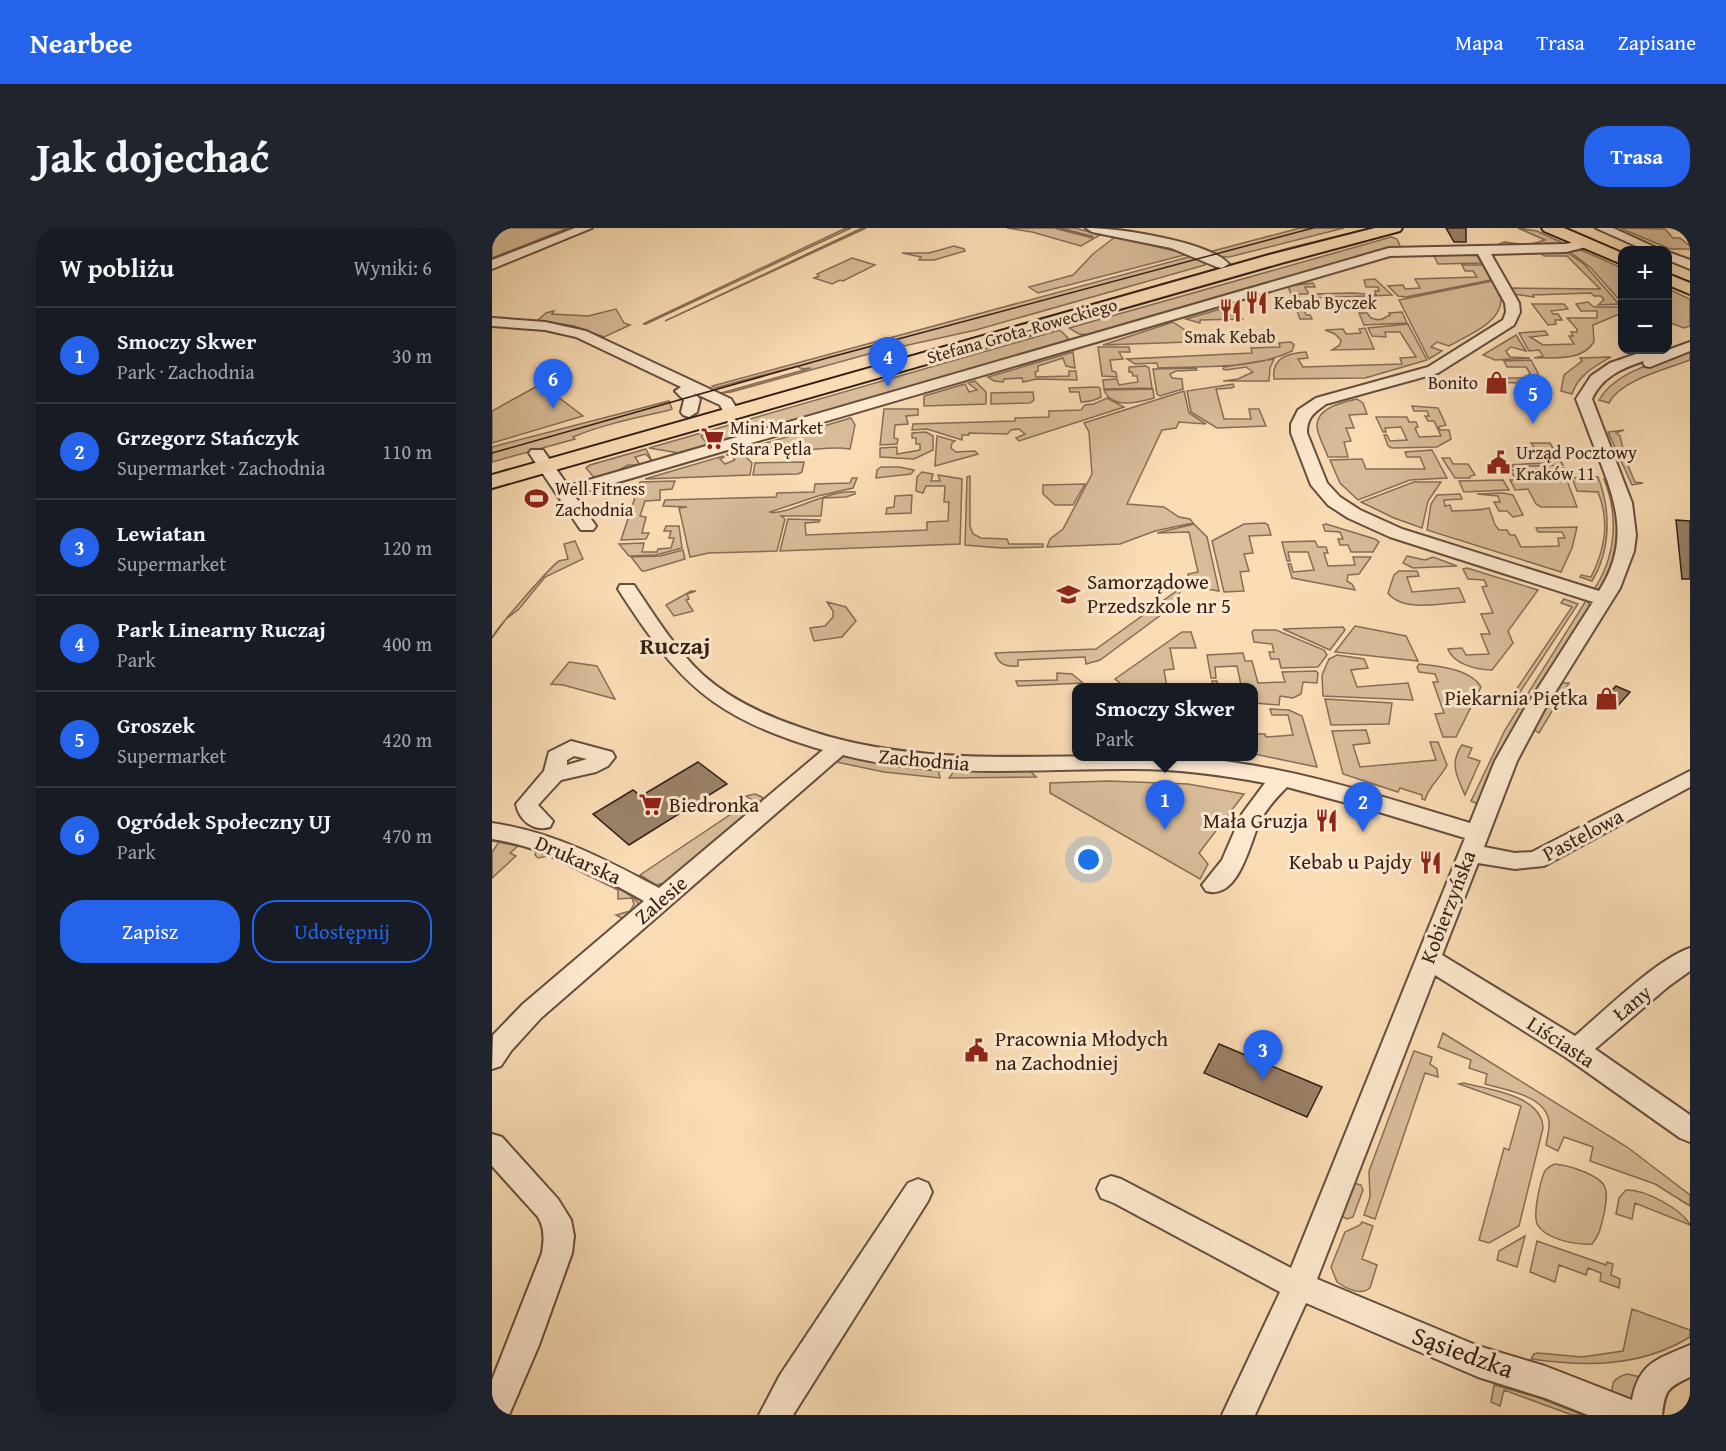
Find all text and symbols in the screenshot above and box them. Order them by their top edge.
text: Nearbee [30,22,133,63]
text: Mapa [1455,27,1503,58]
text: Trasa [1536,27,1585,58]
text: Zapisane [1618,27,1696,58]
text: Jak dojechać [36,126,269,187]
button: Trasa [1584,126,1690,187]
map controls [1618,246,1672,354]
button: + [1618,246,1672,300]
text: W pobliżu [60,248,174,287]
text: Wyniki: 6 [354,253,432,282]
place label: Kebab Byczek [1274,289,1378,316]
street label: Stefana Grota-Roweckiego [923,290,1120,371]
restaurant icon: Kebab Byczek [1243,290,1269,316]
restaurant icon: Smak Kebab [1217,298,1243,324]
button: − [1618,300,1672,354]
place label: Smak Kebab [1184,323,1276,350]
text: Smoczy Skwer [117,325,256,357]
pin: 4 [868,338,908,387]
text: 1 [74,341,85,370]
text: 30 m [392,341,432,370]
text: Park · Zachodnia [117,357,255,386]
pin: 6 [534,360,572,409]
place label: Bonito [1428,369,1478,396]
shop icon: Bonito [1483,370,1509,396]
pin: 5 [1514,374,1552,424]
place label: Mini Market Stara Pętla [730,414,824,462]
text: Grzegorz Stańczyk [117,421,299,453]
supermarket icon: Mini Market Stara Pętla [699,425,725,451]
text: 2 [74,437,85,466]
text: 110 m [382,437,432,466]
place label: Urząd Pocztowy Kraków 11 [1516,439,1637,487]
public building icon: Urząd Pocztowy Kraków 11 [1485,450,1511,476]
text: Supermarket · Zachodnia [117,453,325,482]
place label: Well Fitness Zachodnia [555,475,645,523]
sports icon: Well Fitness Zachodnia [524,486,550,512]
text: Lewiatan [117,517,206,549]
text: 3 [74,533,85,562]
text: 120 m [382,533,432,562]
text: Supermarket [117,549,226,578]
place label: Samorządowe Przedszkole nr 5 [1087,566,1231,621]
school or university icon: Samorządowe Przedszkole nr 5 [1056,581,1082,607]
text: Park Linearny Ruczaj [117,613,326,645]
district label: Ruczaj [640,628,710,663]
text: 4 [74,629,85,658]
text: 400 m [382,629,432,658]
text: Park [117,645,156,674]
place label: Piekarnia Piętka [1444,682,1588,713]
popup [1072,683,1258,761]
shop icon: Piekarnia Piętka [1593,685,1619,711]
text: Smoczy Skwer [1095,692,1235,724]
text: Groszek [117,709,195,741]
text: Park [1095,724,1134,753]
text: 5 [74,725,85,754]
text: 420 m [382,725,432,754]
street label: Zachodnia [877,740,971,779]
text: Supermarket [117,741,226,770]
pin: 1 [1146,780,1184,830]
pin: 2 [1344,782,1382,832]
place label: Biedronka [669,789,759,820]
supermarket icon: Biedronka [638,792,664,818]
street label: Pastelowa [1537,800,1629,869]
text: Ogródek Społeczny UJ [117,805,331,837]
place label: Mała Gruzja [1203,805,1308,836]
restaurant icon: Mała Gruzja [1313,808,1339,834]
text: 6 [74,821,85,850]
text: 470 m [382,821,432,850]
street label: Drukarska [530,827,626,892]
text: Park [117,837,156,866]
your location [1074,845,1103,874]
place label: Kebab u Pajdy [1289,846,1413,877]
street label: Kobierzyńska [1412,846,1483,968]
restaurant icon: Kebab u Pajdy [1417,849,1443,875]
street label: Zalesie [628,868,694,931]
button: Zapisz [60,900,240,963]
button: Udostępnij [252,900,432,963]
street label: Łany [1605,977,1658,1028]
street label: Liściasta [1521,1008,1601,1075]
place label: Pracownia Młodych na Zachodniej [995,1023,1168,1078]
pin: 3 [1244,1030,1282,1080]
public building icon: Pracownia Młodych na Zachodniej [964,1038,990,1064]
street label: Sąsiedzka [1407,1315,1520,1388]

